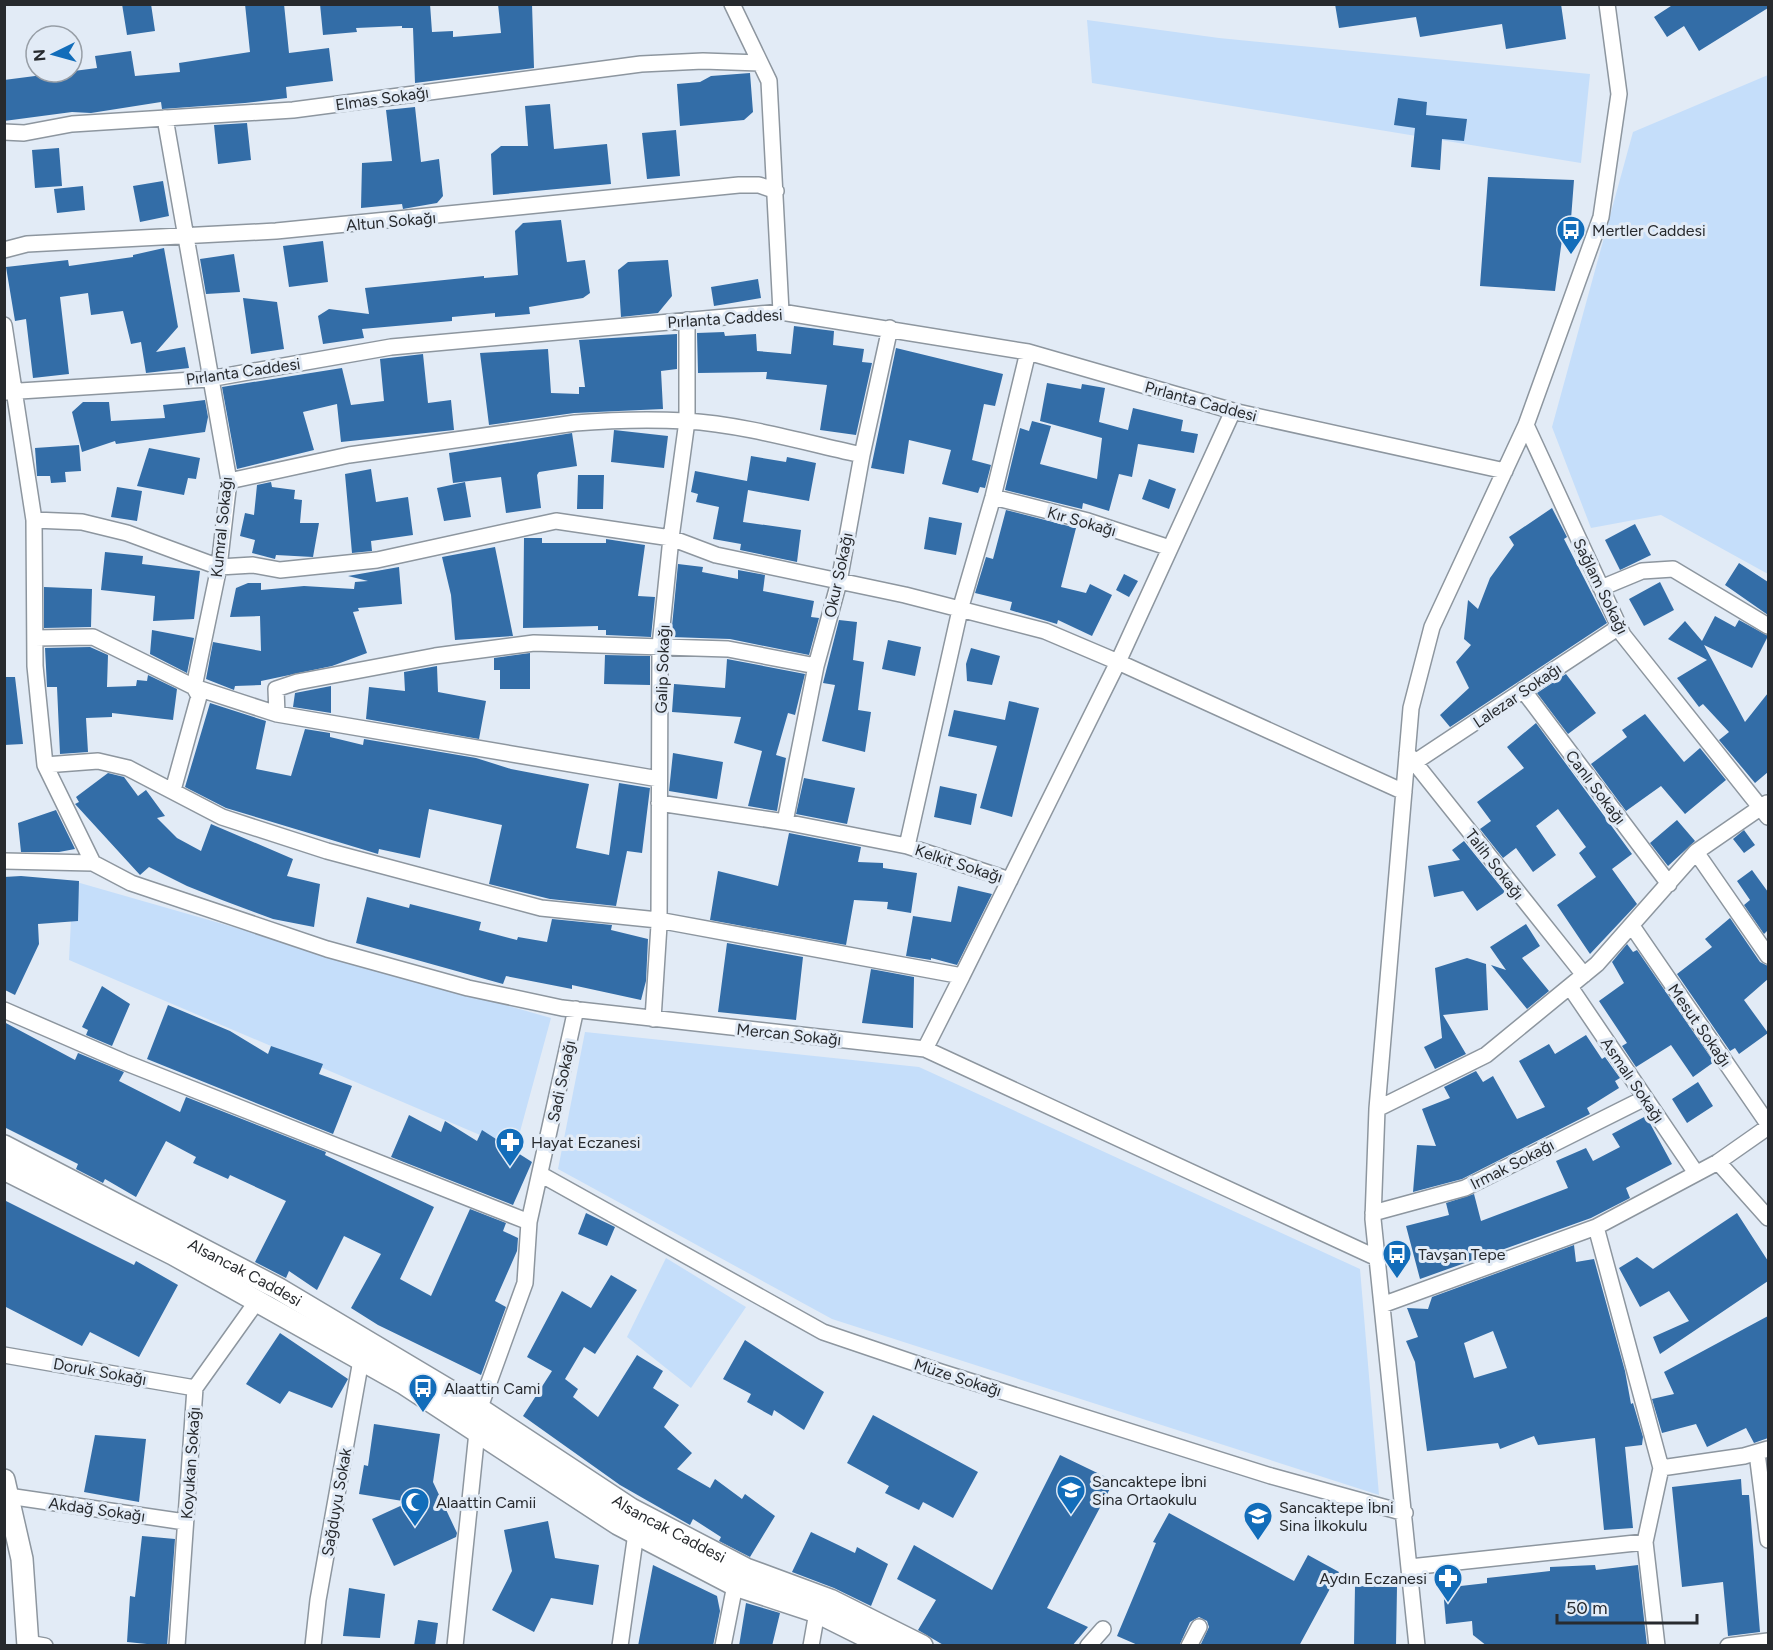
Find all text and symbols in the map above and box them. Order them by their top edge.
north arrow [24,24,84,84]
text: N [30,48,50,62]
street label: Elmas Sokağı [334,83,430,114]
street label: Altun Sokağı [345,208,437,235]
bus stop icon: Mertler Caddesi [1555,214,1587,256]
place label: Mertler Caddesi [1592,221,1706,240]
street label: Pırlanta Caddesi [667,305,783,332]
street label: Pırlanta Caddesi [185,354,302,389]
street label: Pırlanta Caddesi [1143,377,1259,426]
street label: Kumral Sokağı [207,476,236,578]
street label: Kır Sokağı [1045,503,1119,540]
street label: Okur Sokağı [820,531,857,619]
street label: Sağlam Sokağı [1569,535,1632,637]
street label: Galip Sokağı [651,624,674,714]
street label: Lalezar Sokağı [1470,659,1565,732]
street label: Canlı Sokağı [1562,747,1630,828]
street label: Talih Sokağı [1461,825,1528,903]
street label: Kelkit Sokağı [912,840,1005,887]
street label: Mesut Sokağı [1664,980,1735,1070]
street label: Mercan Sokağı [736,1020,842,1049]
street label: Asmalı Sokağı [1597,1034,1668,1127]
street label: Sadi Sokağı [544,1039,579,1124]
pharmacy icon: Hayat Eczanesi [494,1126,526,1168]
place label: Hayat Eczanesi [531,1133,640,1152]
street label: Irmak Sokağı [1467,1135,1557,1194]
street label: Alsancak Caddesi [185,1234,305,1310]
bus stop icon: Tavşan Tepe [1381,1238,1413,1280]
place label: Tavşan Tepe [1418,1245,1506,1264]
street label: Doruk Sokağı [52,1354,148,1389]
street label: Müze Sokağı [912,1354,1004,1401]
bus stop icon: Alaattin Cami [407,1372,439,1414]
place label: Alaattin Cami [444,1379,540,1398]
street label: Koyukan Sokağı [177,1406,204,1520]
street label: Sağduyu Sokak [318,1446,355,1558]
place label: Sancaktepe İbni Sina Ortaokulu [1092,1472,1207,1509]
school or university icon: Sancaktepe İbni Sina Ortaokulu [1055,1474,1087,1516]
mosque icon: Alaattin Camii [399,1486,431,1528]
street label: Alsancak Caddesi [609,1490,729,1567]
street label: Akdağ Sokağı [47,1493,146,1526]
place label: Alaattin Camii [436,1493,536,1512]
place label: Sancaktepe İbni Sina İlkokulu [1279,1498,1394,1535]
school or university icon: Sancaktepe İbni Sina İlkokulu [1242,1500,1274,1542]
pharmacy icon: Aydın Eczanesi [1432,1562,1464,1604]
place label: Aydın Eczanesi [1319,1569,1427,1588]
scale bar [1557,1587,1696,1625]
text: 50 m [1566,1597,1608,1619]

